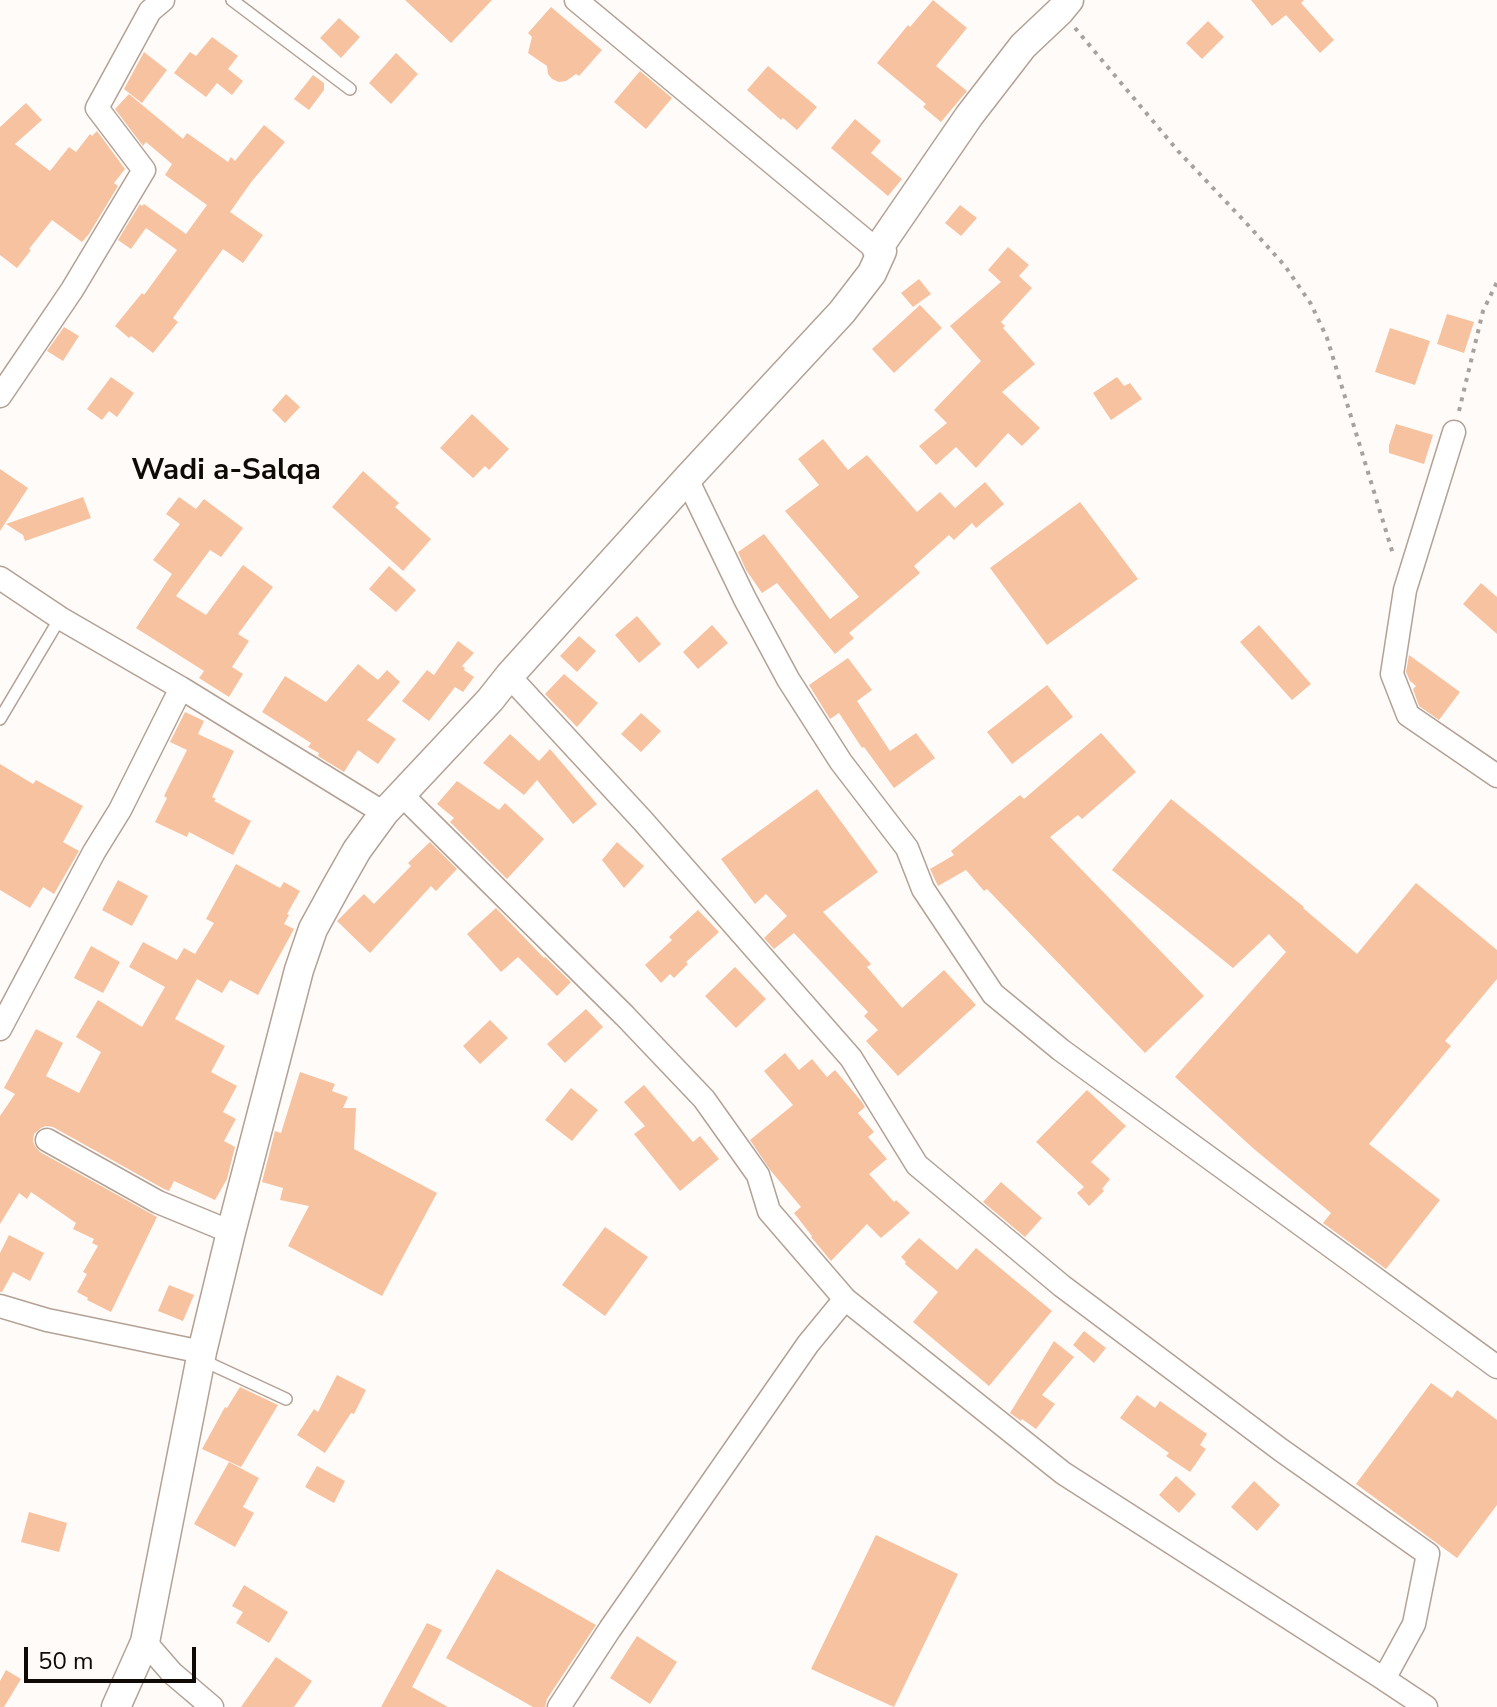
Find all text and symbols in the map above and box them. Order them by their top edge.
district label: Wadi a-Salqa [131,454,321,490]
scale bar [28,1631,200,1681]
text: 50 m [38,1645,94,1677]

